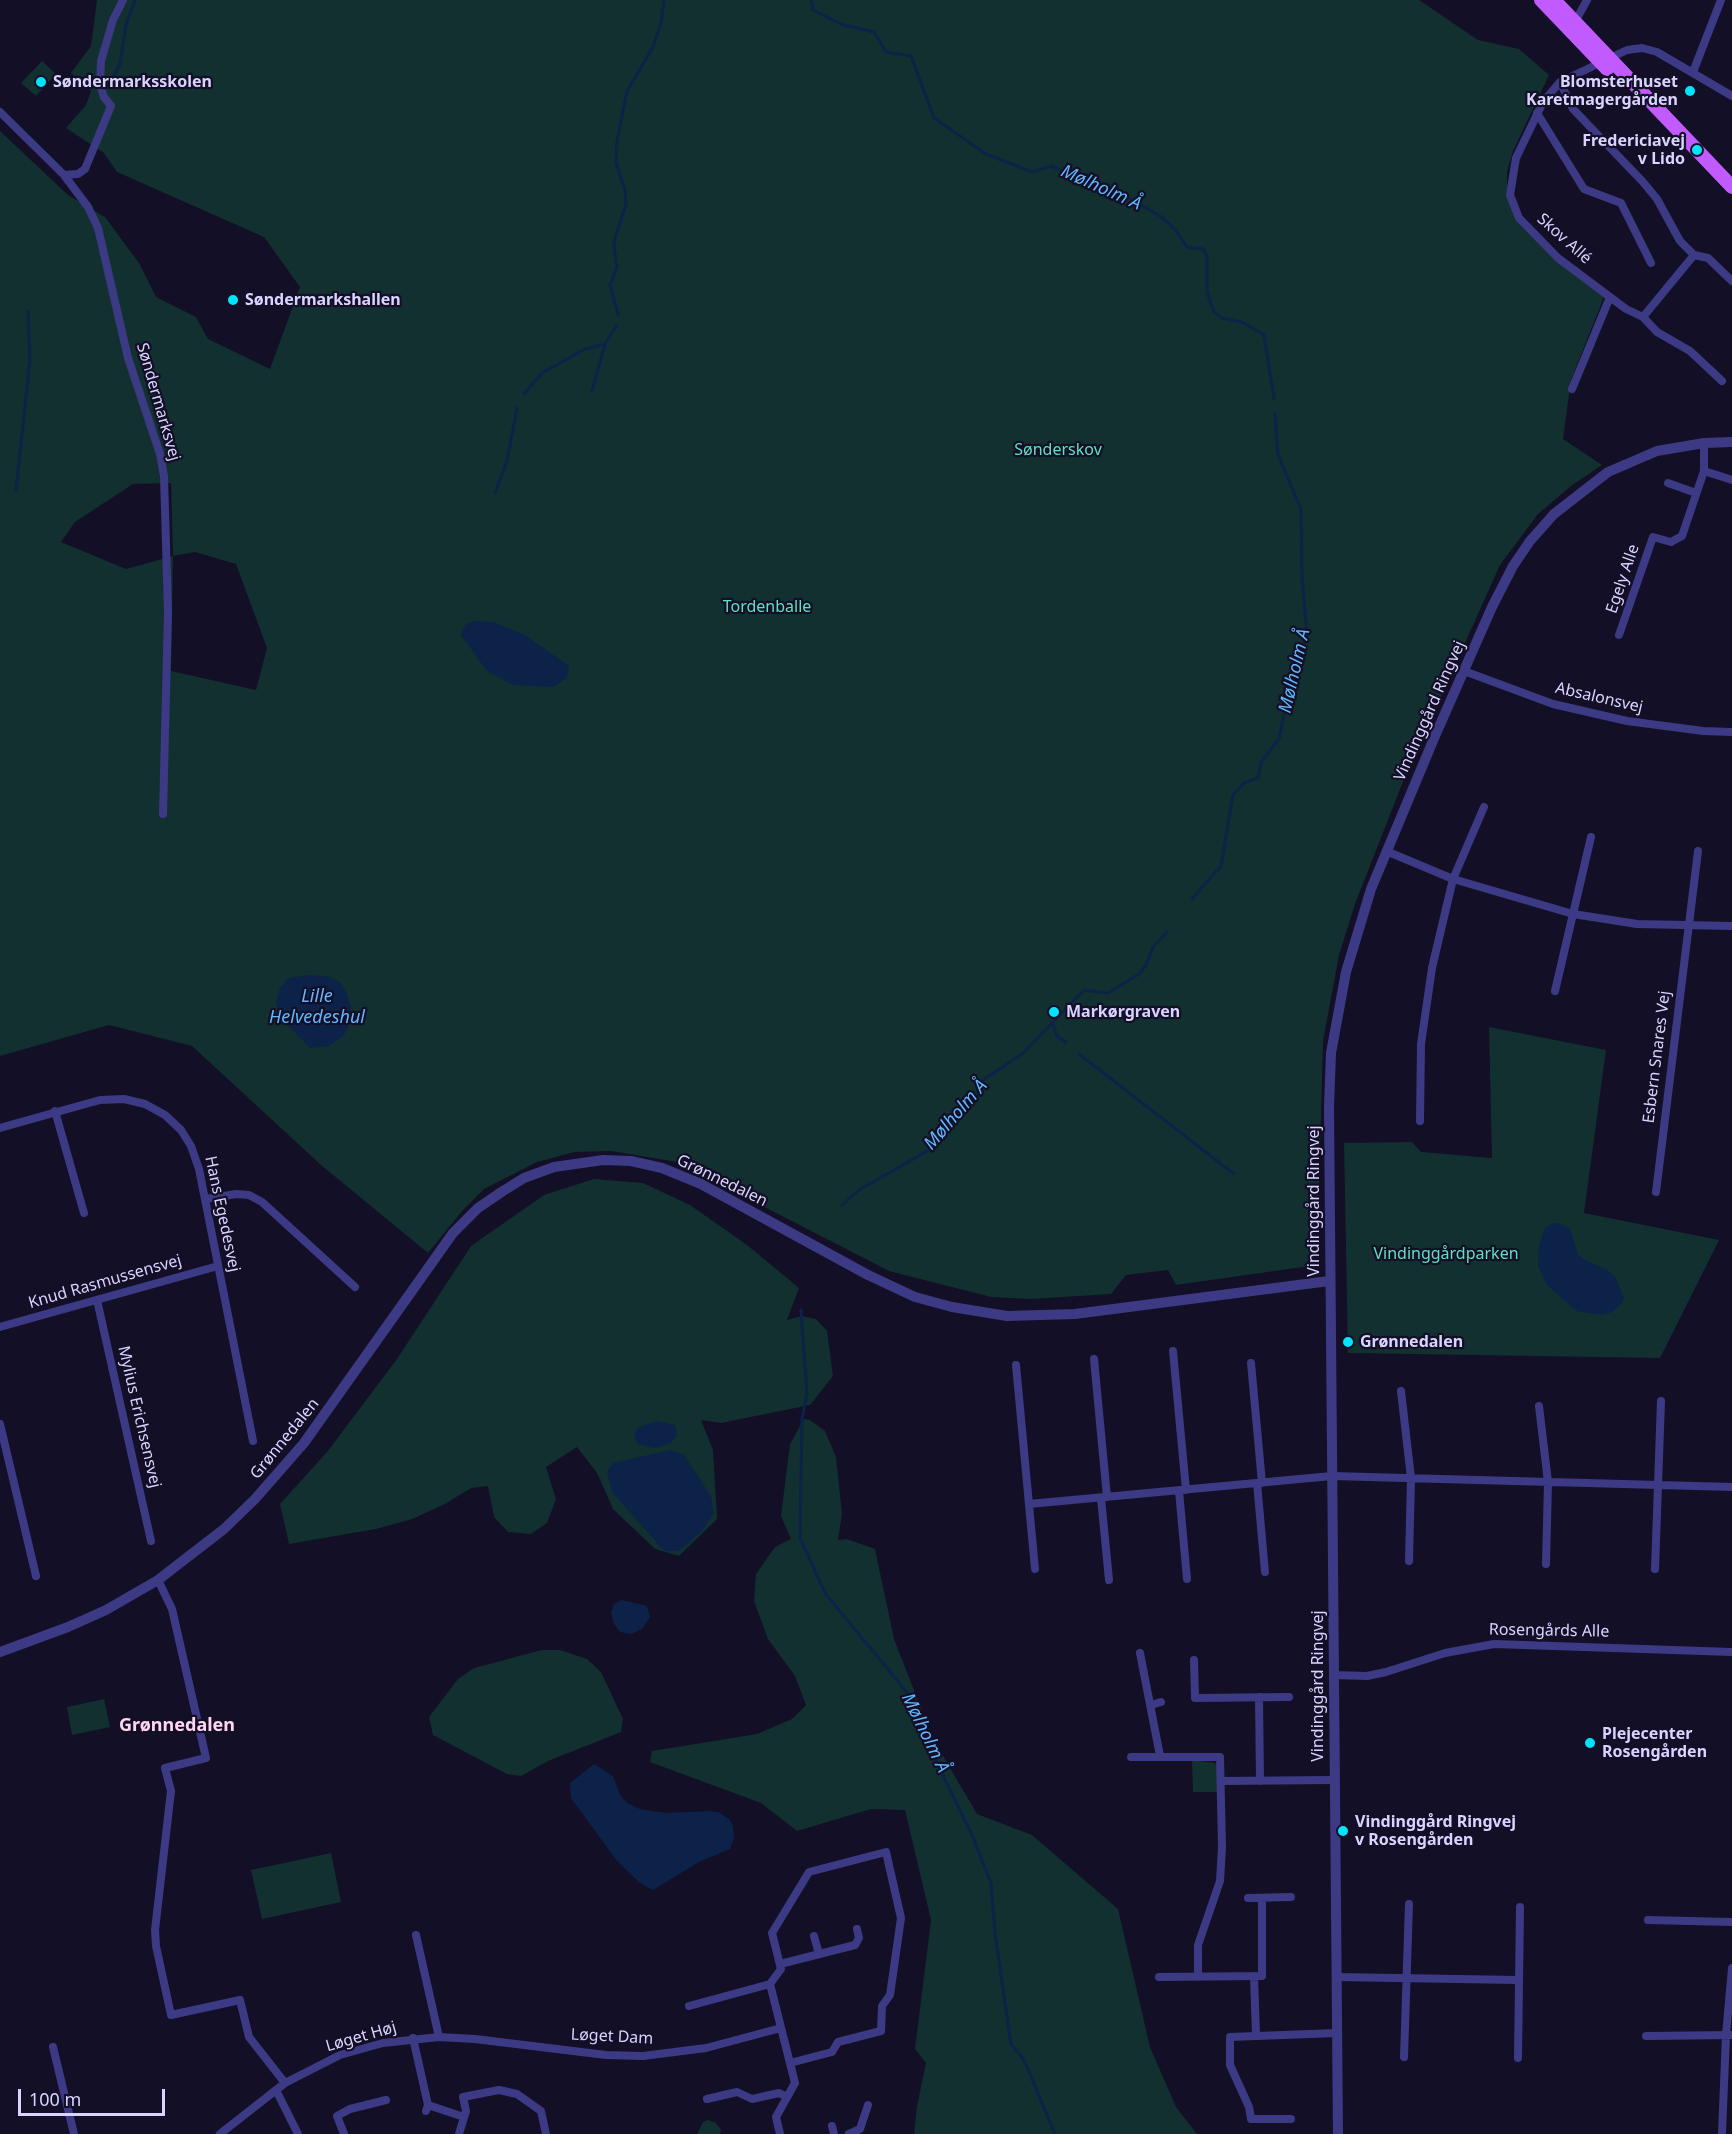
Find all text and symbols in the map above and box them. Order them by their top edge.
place label: Søndermarksskolen [53,72,212,92]
place label: Blomsterhuset Karetmagergården [1526,72,1678,110]
marker: Søndermarksskolen [34,75,48,89]
marker: Blomsterhuset Karetmagergården [1683,84,1697,98]
place label: Fredericiavej v Lido [1582,131,1685,169]
marker: Fredericiavej v Lido [1690,143,1704,157]
water label: Mølholm Å [1057,161,1145,215]
street label: Skov Allé [1533,210,1595,268]
place label: Søndermarkshallen [245,290,401,310]
marker: Søndermarkshallen [226,293,240,307]
street label: Søndermarksvej [132,341,184,463]
park label: Sønderskov [1014,440,1102,460]
street label: Egely Alle [1602,542,1644,616]
park label: Tordenballe [723,597,811,617]
water label: Mølholm Å [1275,627,1315,715]
street label: Vindinggård Ringvej [1390,638,1470,784]
street label: Absalonsvej [1553,679,1645,717]
water label: Lille Helvedeshul [269,986,365,1028]
street label: Esbern Snares Vej [1639,990,1675,1124]
place label: Markørgraven [1066,1002,1180,1022]
marker: Markørgraven [1047,1005,1061,1019]
water label: Mølholm Å [920,1076,992,1154]
street label: Vindinggård Ringvej [1304,1125,1324,1277]
street label: Grønnedalen [674,1151,770,1211]
street label: Hans Egedesvej [200,1154,244,1274]
park label: Vindinggårdparken [1373,1244,1519,1264]
street label: Knud Rasmussensvej [26,1251,184,1313]
place label: Grønnedalen [1360,1332,1463,1352]
marker: Grønnedalen [1341,1335,1355,1349]
street label: Mylius Erichsensvej [113,1344,165,1490]
street label: Grønnedalen [247,1395,323,1483]
street label: Vindinggård Ringvej [1308,1610,1328,1762]
street label: Rosengårds Alle [1489,1620,1609,1642]
water label: Mølholm Å [897,1690,953,1776]
district label: Grønnedalen [119,1715,235,1737]
place label: Plejecenter Rosengården [1602,1724,1707,1762]
marker: Plejecenter Rosengården [1583,1736,1597,1750]
place label: Vindinggård Ringvej v Rosengården [1355,1812,1516,1850]
marker: Vindinggård Ringvej v Rosengården [1336,1824,1350,1838]
street label: Løget Høj [323,2018,399,2056]
street label: Løget Dam [570,2025,654,2049]
scale bar [21,2077,168,2115]
text: 100 m [29,2087,81,2111]

